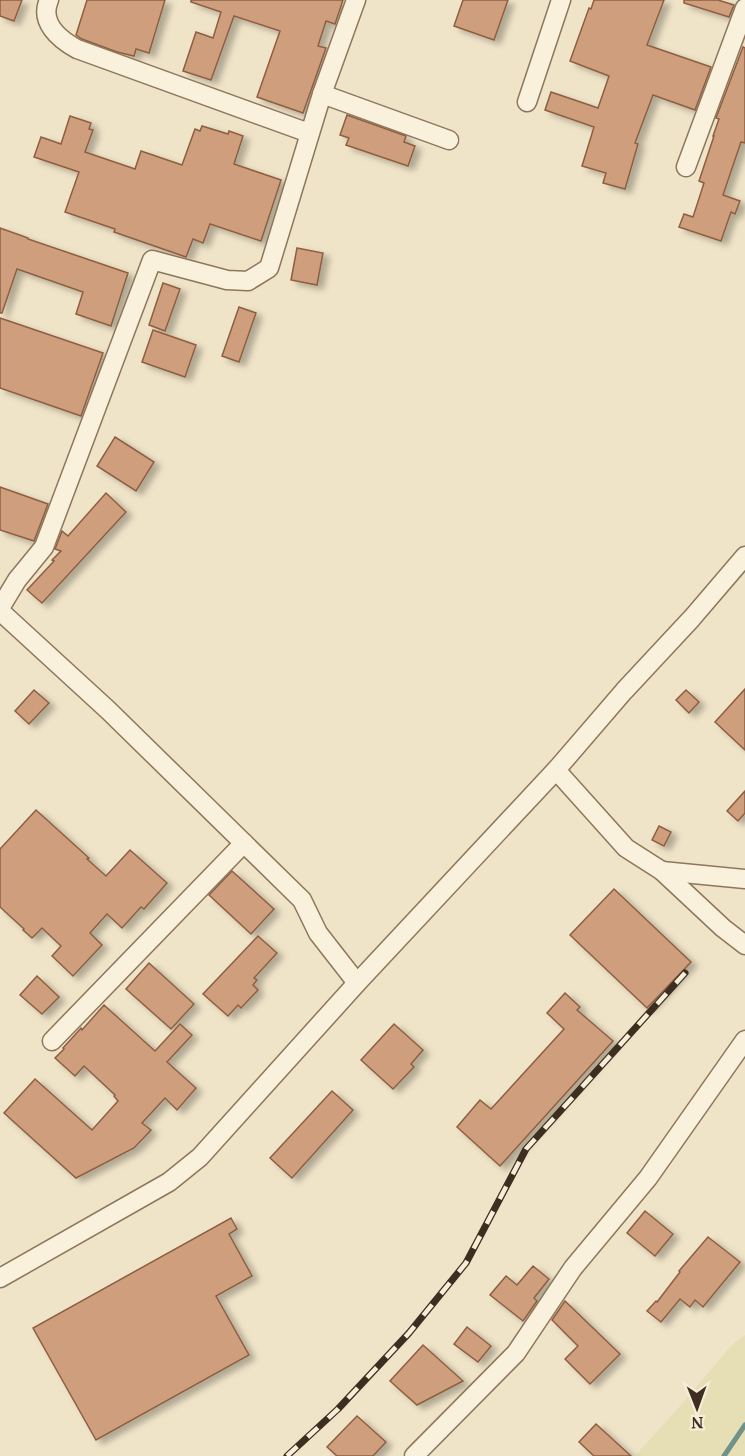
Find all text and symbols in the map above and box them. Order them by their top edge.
north arrow [667,1378,727,1438]
text: N [691,1412,704,1434]

